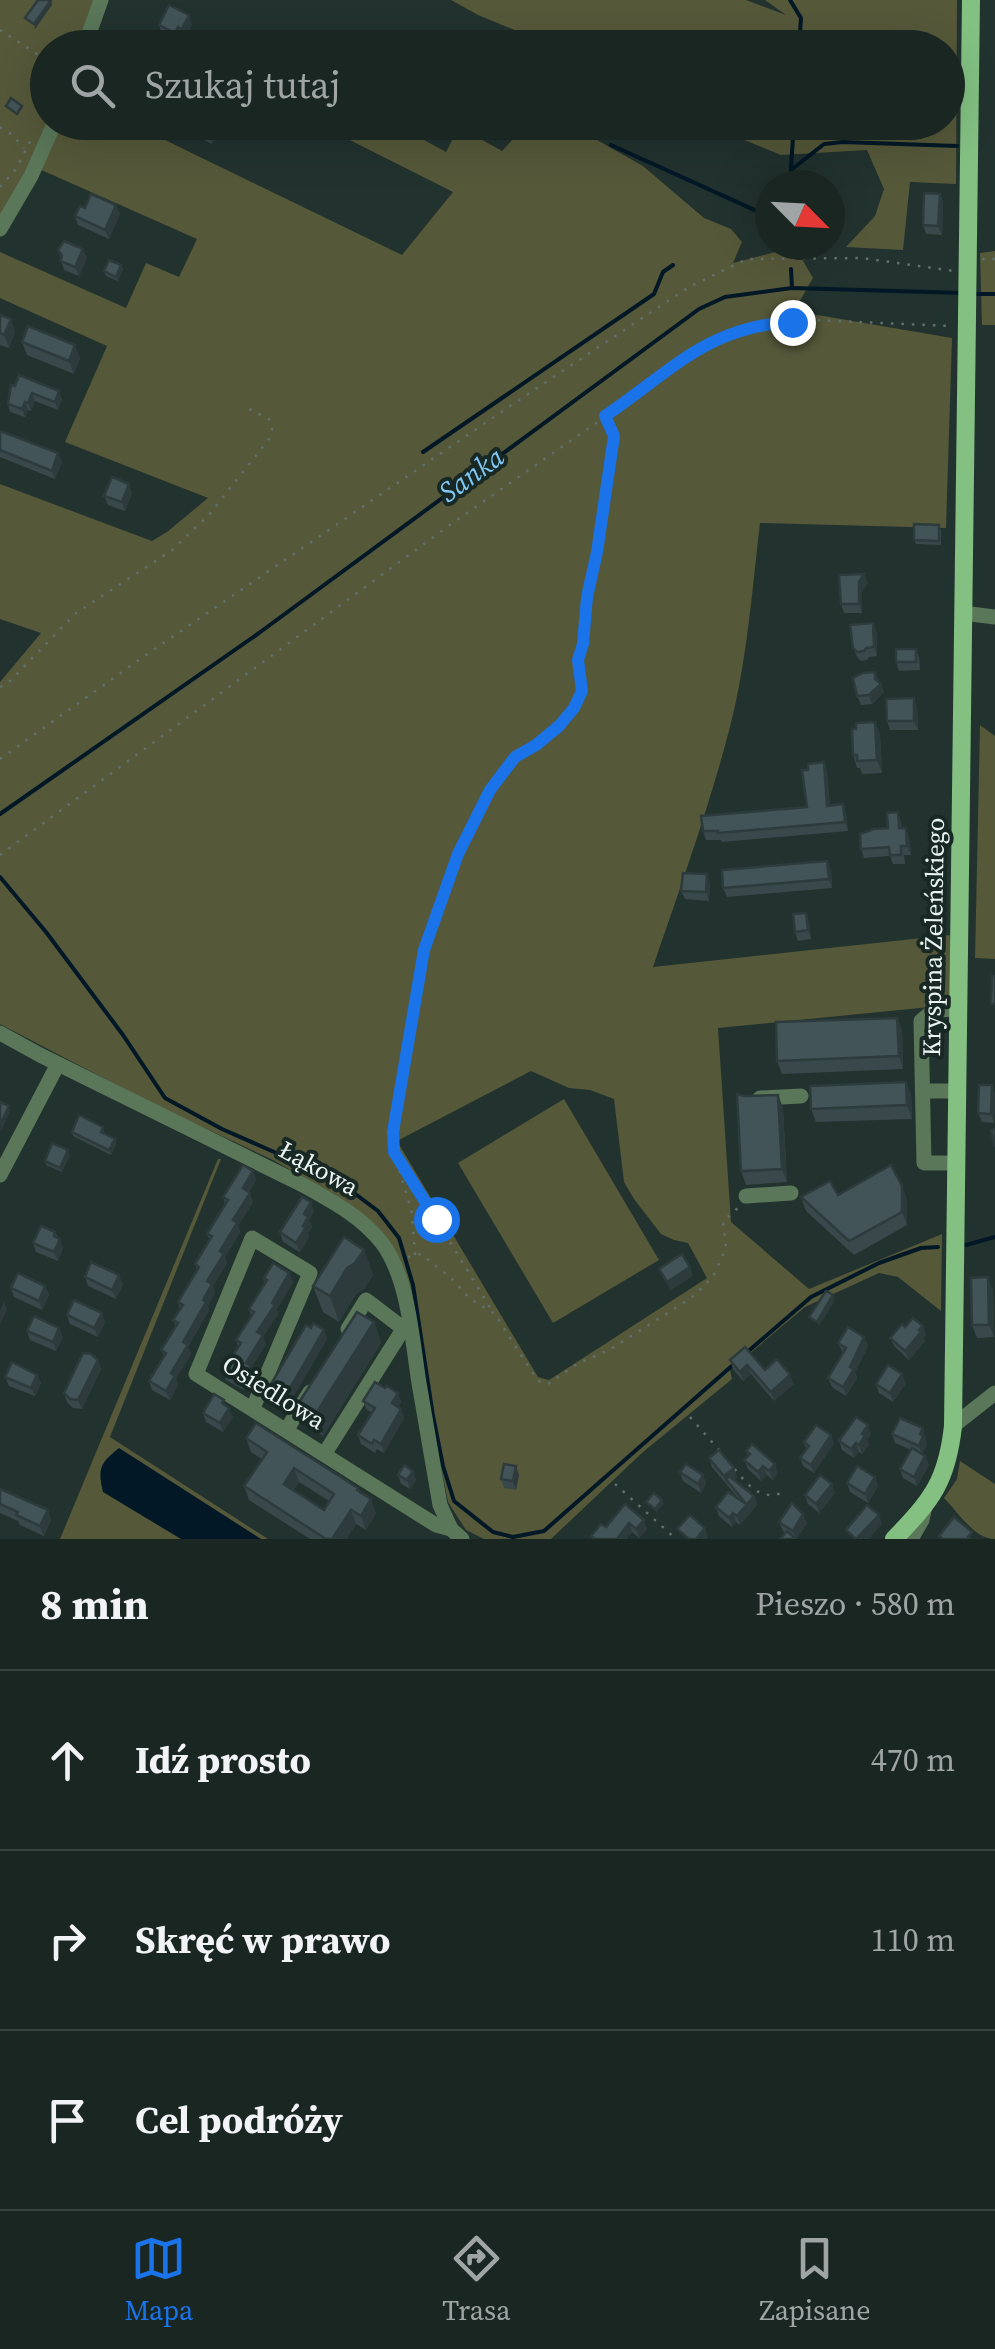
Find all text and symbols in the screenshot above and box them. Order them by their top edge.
search box [30,30,965,140]
icon: search [65,58,120,113]
text: Szukaj tutaj [145,59,340,111]
north arrow [755,170,845,260]
route end [770,300,816,346]
water label: Sanka [431,437,512,511]
street label: Kryspina Żeleńskiego [914,817,952,1057]
street label: Łąkowa [273,1132,365,1204]
route start [414,1197,460,1243]
street label: Osiedlowa [216,1347,332,1437]
text: 8 min [40,1575,149,1633]
text: Pieszo · 580 m [755,1582,955,1626]
icon: ahead [40,1733,95,1788]
text: Idź prosto [135,1734,311,1786]
text: 470 m [871,1738,955,1782]
icon: right [40,1913,95,1968]
text: Skręć w prawo [135,1914,391,1966]
text: 110 m [871,1918,955,1962]
icon: arrive [40,2093,95,2148]
text: Cel podróży [135,2094,343,2146]
tab: Mapa [124,2231,193,2329]
tab: Trasa [442,2231,510,2329]
tab: Zapisane [759,2231,871,2329]

